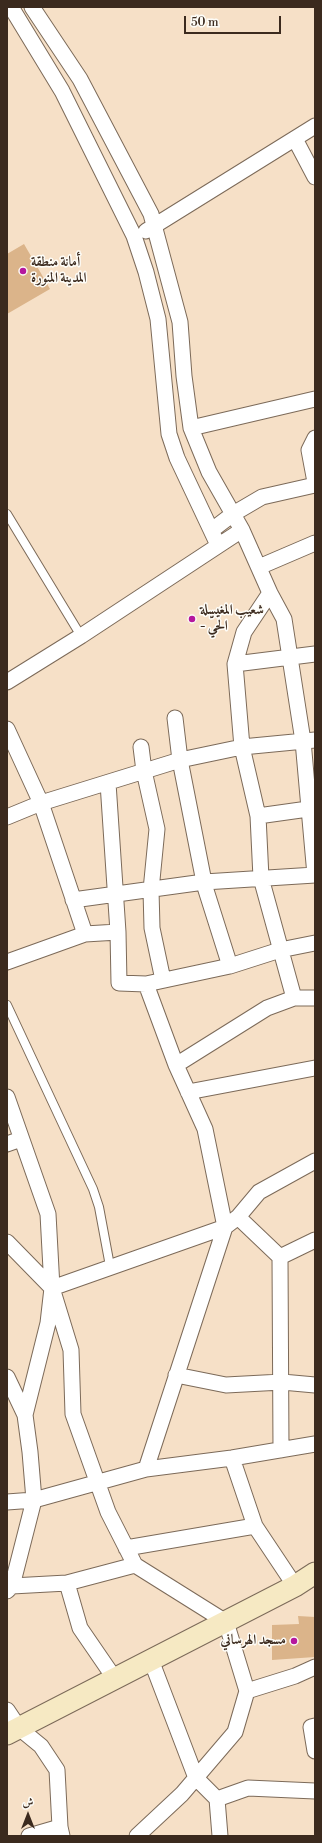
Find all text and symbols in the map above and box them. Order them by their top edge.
scale bar [186,8,283,34]
text: 50 m [191,15,219,30]
place label: أمانة منطقة المدينة المنورة [31,255,87,288]
marker: أمانة منطقة المدينة المنورة [18,266,28,276]
place label: شعيب المغيسلة - الحيّ [200,603,264,636]
marker: شعيب المغيسلة - الحيّ [187,614,197,624]
place label: مسجد الهرساني [221,1633,286,1649]
marker: مسجد الهرساني [289,1636,299,1646]
north arrow [8,1795,48,1835]
text: ش [23,1796,33,1810]

